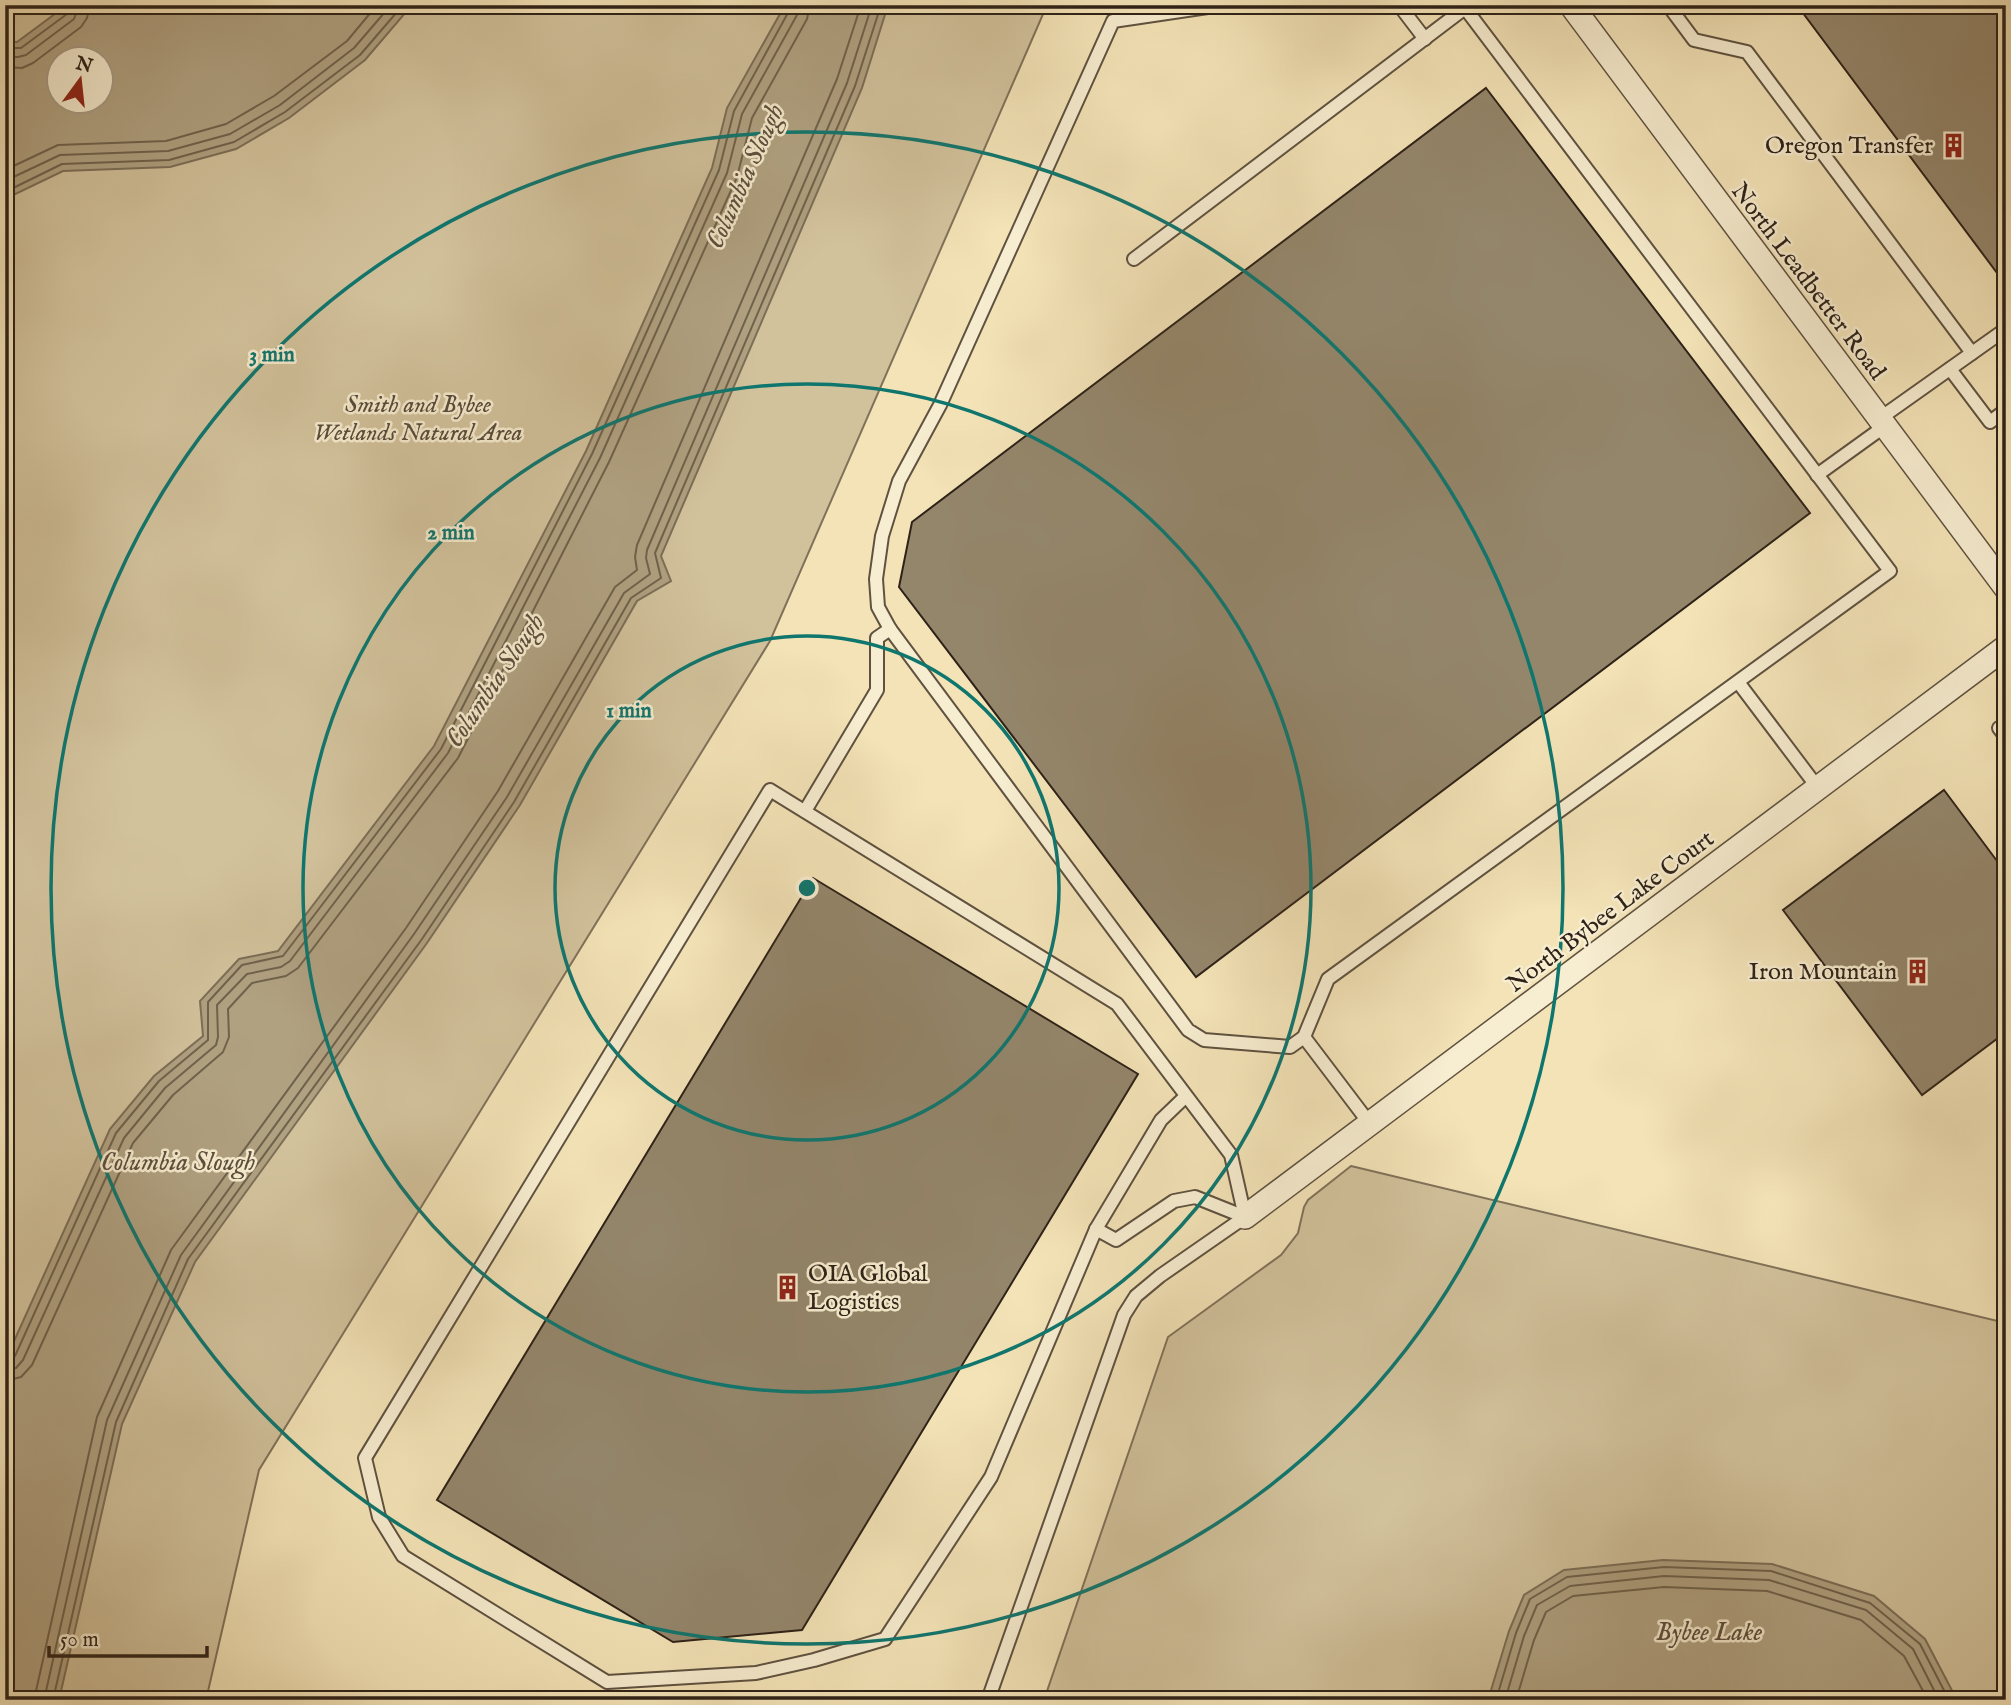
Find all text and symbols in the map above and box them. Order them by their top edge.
north arrow [46,46,116,116]
text: N [72,52,95,79]
water label: Columbia Slough [699,99,793,254]
place label: Oregon Transfer [1765,131,1933,162]
building icon: Oregon Transfer [1939,131,1967,159]
street label: North Leadbetter Road [1723,177,1892,387]
text: 3 min [249,342,295,369]
park label: Smith and Bybee Wetlands Natural Area [314,390,522,449]
text: 2 min [427,520,475,547]
water label: Columbia Slough [438,608,553,755]
text: 1 min [606,698,652,725]
street label: North Bybee Lake Court [1501,824,1721,1000]
centre of rings [795,876,819,900]
place label: Iron Mountain [1749,957,1897,988]
building icon: Iron Mountain [1903,957,1931,985]
water label: Columbia Slough [101,1146,255,1180]
place label: OIA Global Logistics [808,1259,928,1318]
building icon: OIA Global Logistics [774,1273,802,1301]
scale bar [49,1614,206,1658]
water label: Bybee Lake [1656,1616,1763,1649]
text: 50 m [60,1627,99,1654]

